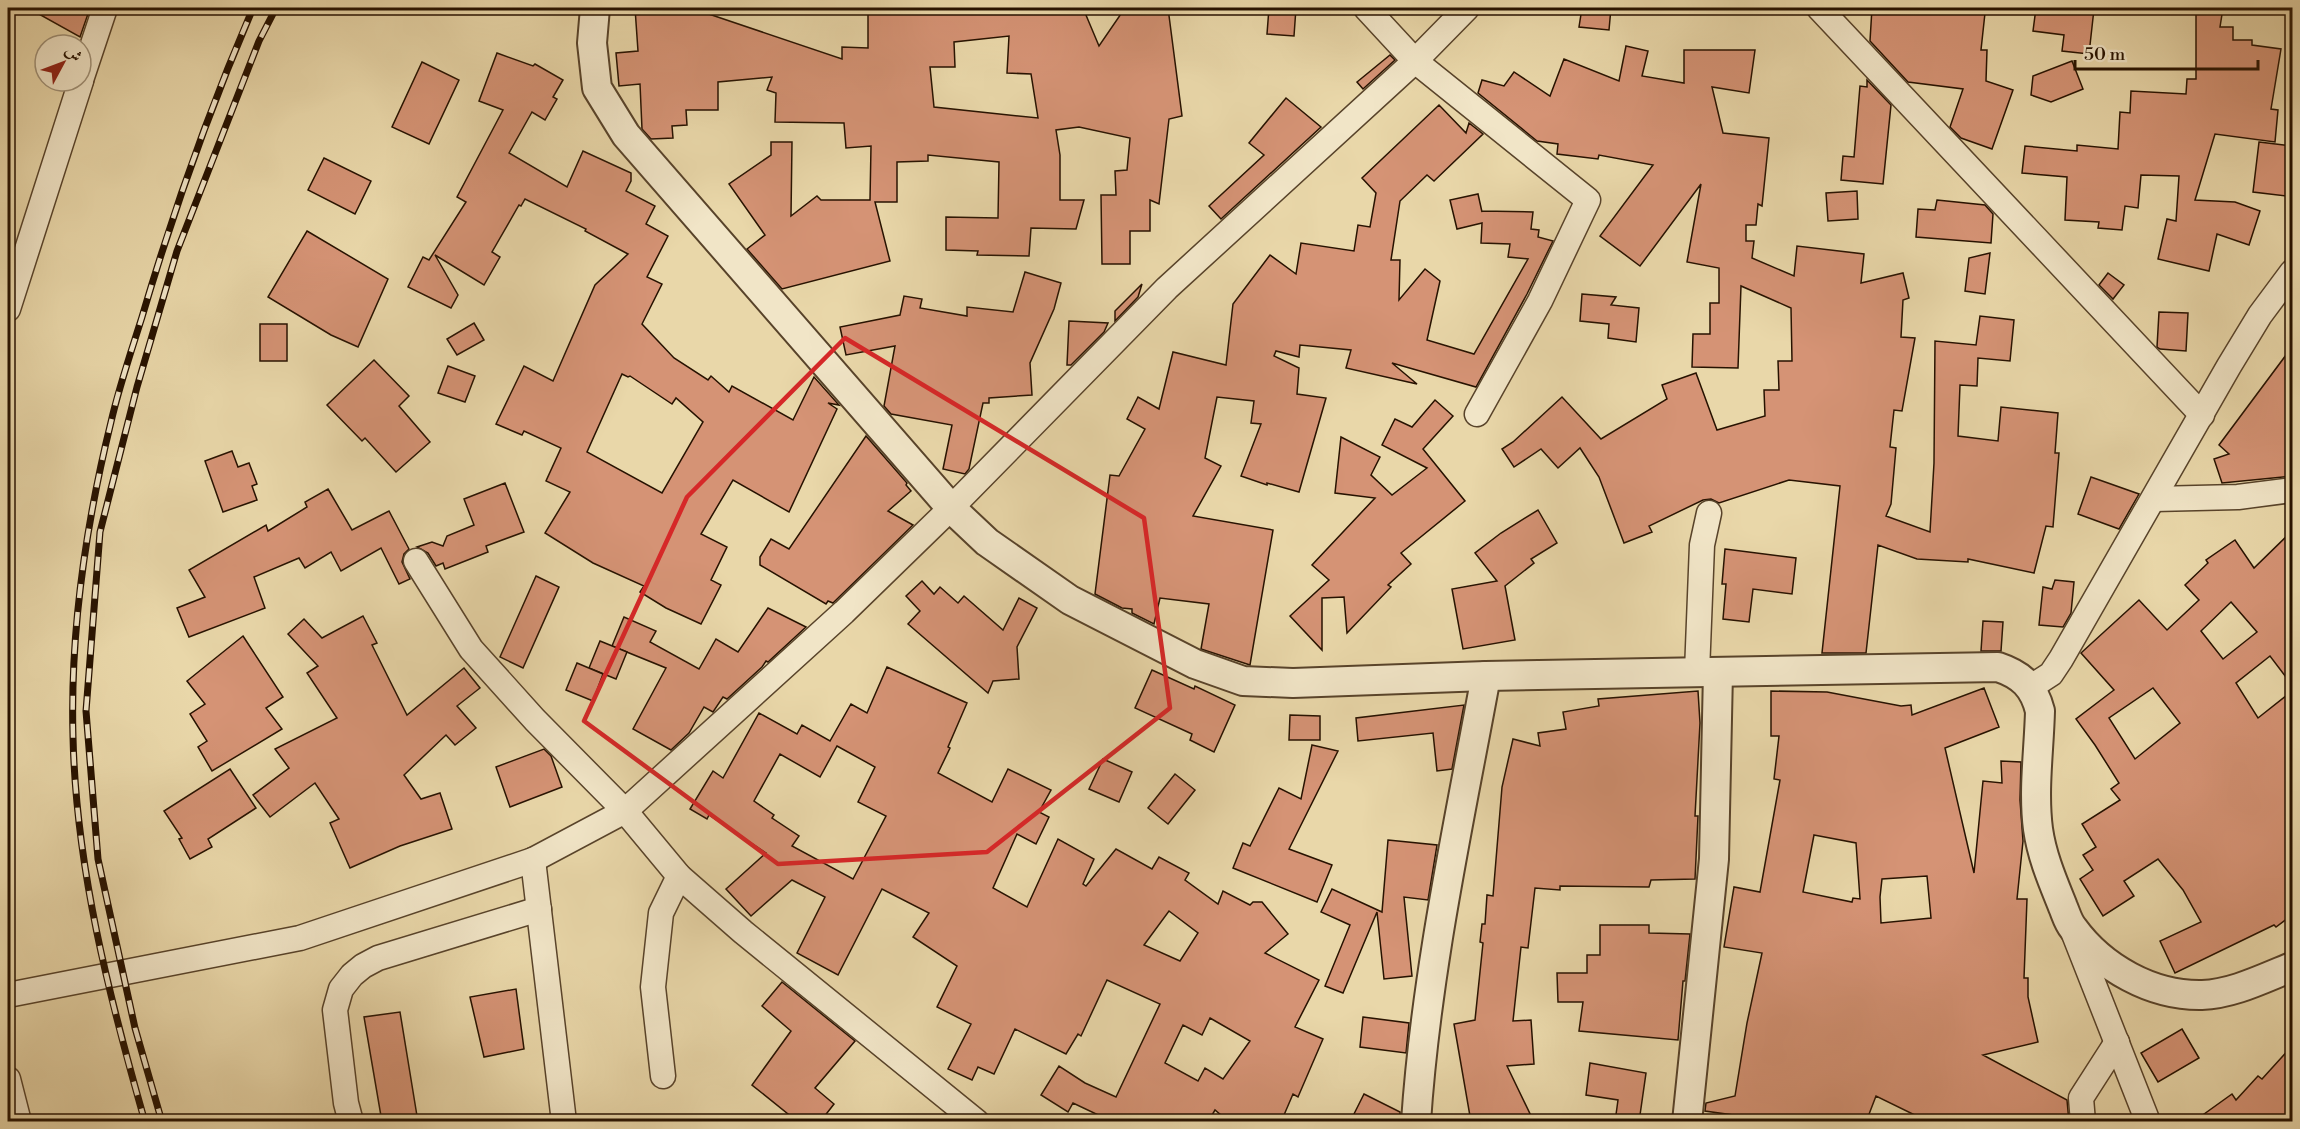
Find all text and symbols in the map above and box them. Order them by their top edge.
north arrow [33,33,93,93]
scale bar [2075,33,2258,71]
text: ش [61,41,86,66]
text: 50 m [2084,43,2126,66]

